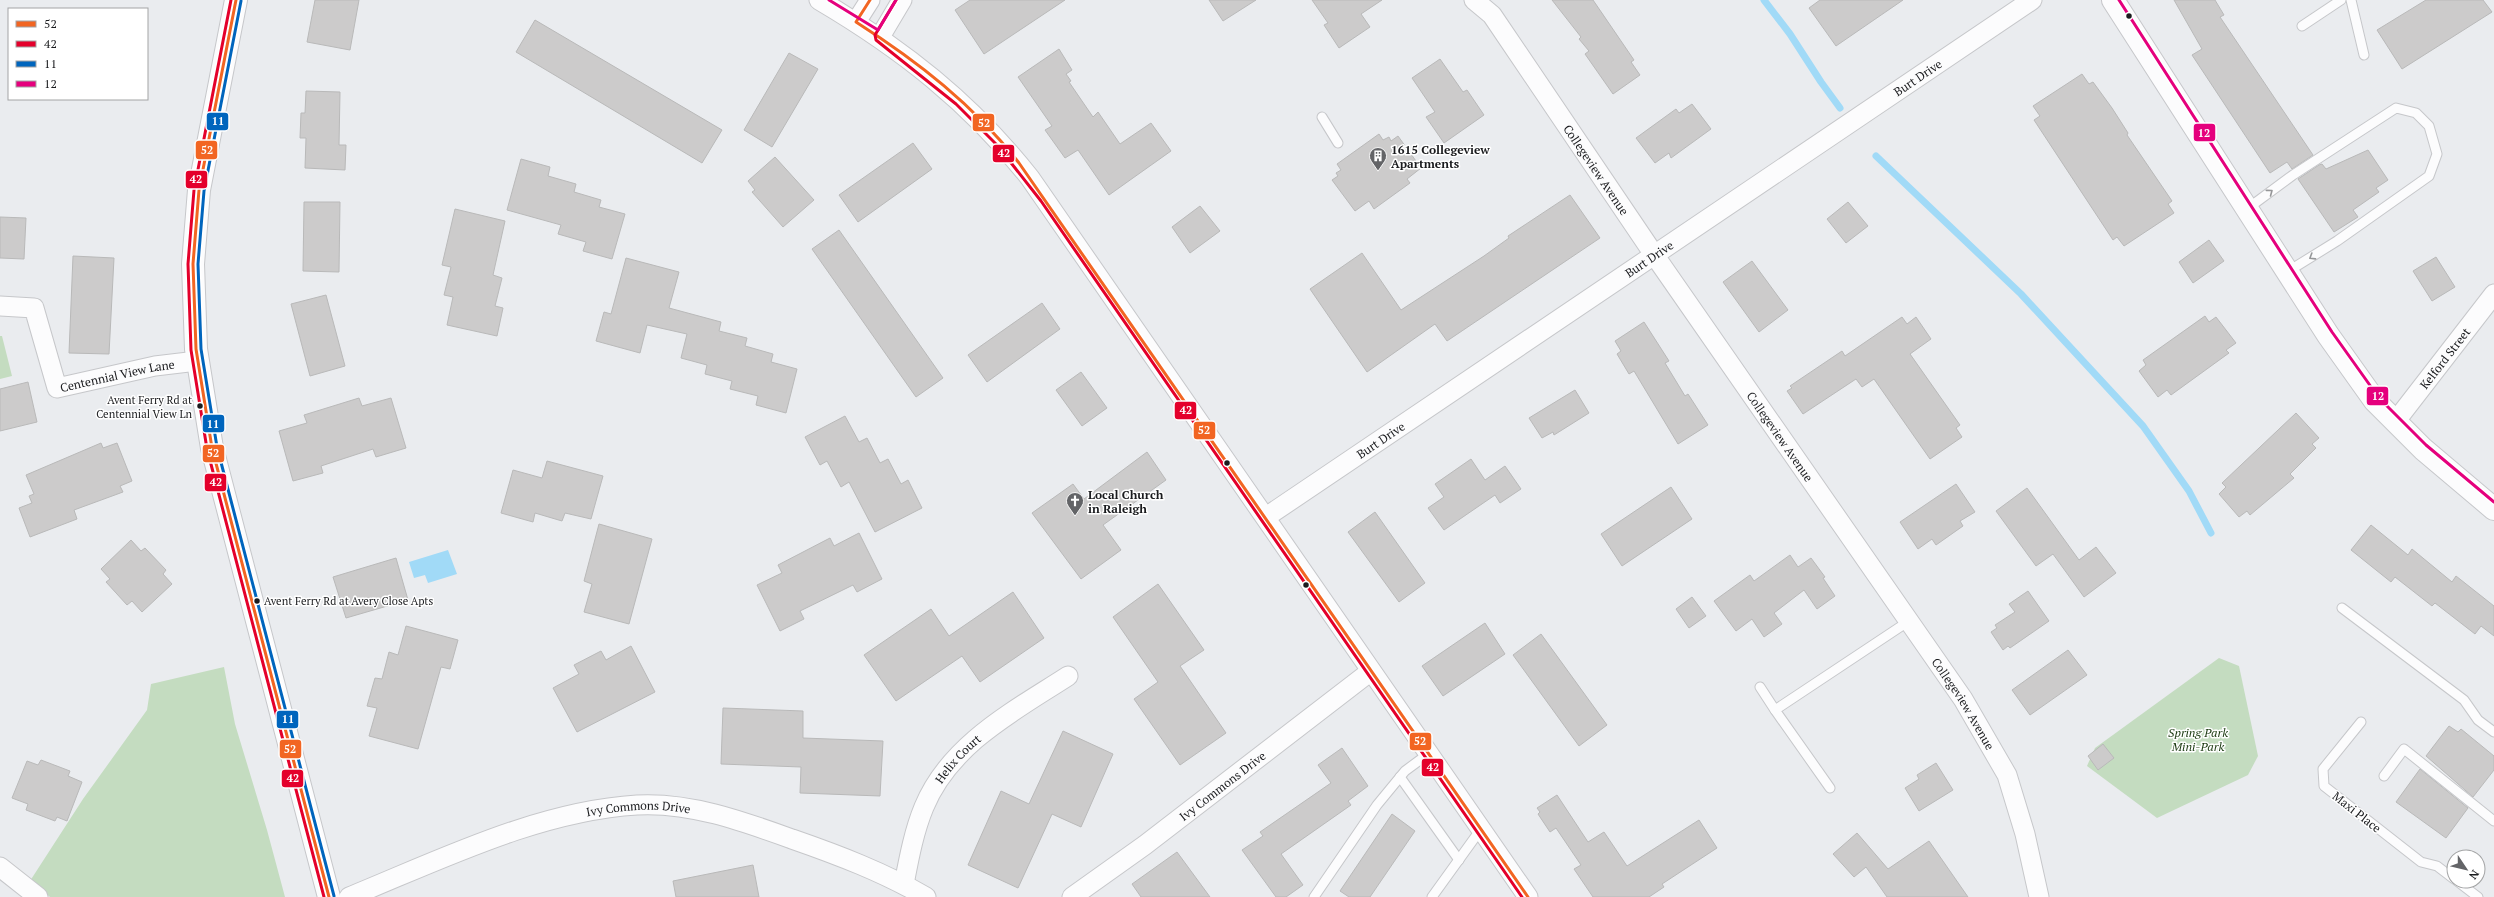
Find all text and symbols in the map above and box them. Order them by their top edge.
legend [8,8,148,100]
unlabelled marker [2124,11,2134,21]
text: 52 [44,16,57,31]
text: 42 [44,36,57,51]
text: 11 [44,56,57,71]
street label: Burt Drive [1891,56,1944,99]
text: 12 [44,76,57,91]
line badge: 11 [206,112,229,131]
line badge: 52 [972,113,995,132]
text: 11 [212,114,224,128]
text: 52 [978,116,990,130]
street label: Collegeview Avenue [1561,121,1632,218]
line badge: 12 [2193,123,2216,142]
text: 12 [2198,126,2210,140]
line badge: 52 [195,140,218,160]
place label: 1615 Collegeview Apartments [1391,142,1490,171]
text: 52 [201,143,213,157]
line badge: 42 [992,144,1015,163]
text: 42 [998,146,1010,160]
building icon: 1615 Collegeview Apartments [1368,146,1388,171]
line badge: 42 [185,170,208,189]
text: 42 [190,172,202,186]
one-way arrow [2266,189,2273,196]
street label: Burt Drive [1622,237,1676,280]
one-way arrow [2309,252,2316,259]
street label: Kelford Street [2416,324,2473,392]
street label: Centennial View Lane [59,356,175,395]
line badge: 12 [2366,386,2389,406]
street label: Collegeview Avenue [1744,388,1817,484]
text: 12 [2372,389,2384,403]
place label: Avent Ferry Rd at Centennial View Ln [96,393,192,421]
marker: Avent Ferry Rd at Centennial View Ln [195,401,205,411]
line badge: 42 [1174,401,1197,420]
text: 42 [1180,403,1192,417]
line badge: 11 [202,414,225,433]
text: 11 [207,417,219,431]
street label: Burt Drive [1353,418,1407,461]
line badge: 52 [1193,421,1216,440]
text: 52 [1198,423,1210,437]
line badge: 52 [202,444,225,463]
text: 52 [207,446,219,460]
unlabelled marker [1222,458,1232,468]
line badge: 42 [204,473,227,492]
text: 42 [210,475,222,489]
place label: Local Church in Raleigh [1088,487,1164,516]
church icon: Local Church in Raleigh [1065,491,1085,516]
unlabelled marker [1301,580,1311,590]
place label: Avent Ferry Rd at Avery Close Apts [264,594,433,608]
marker: Avent Ferry Rd at Avery Close Apts [252,596,262,606]
street label: Collegeview Avenue [1929,655,1998,752]
line badge: 11 [276,710,299,729]
text: 11 [282,712,294,726]
park label: Spring Park Mini-Park [2168,725,2228,754]
street label: Helix Court [931,731,984,786]
line badge: 52 [1409,732,1432,751]
text: 52 [1414,734,1426,748]
line badge: 52 [279,739,302,759]
text: 52 [284,742,296,756]
street label: Ivy Commons Drive [1176,748,1268,824]
line badge: 42 [1421,758,1444,777]
text: 42 [1427,760,1439,774]
line badge: 42 [281,769,304,788]
text: 42 [287,771,299,785]
street label: Maxi Place [2330,788,2384,836]
street label: Ivy Commons Drive [585,797,692,819]
north arrow [2446,849,2486,889]
text: N [2466,867,2482,883]

